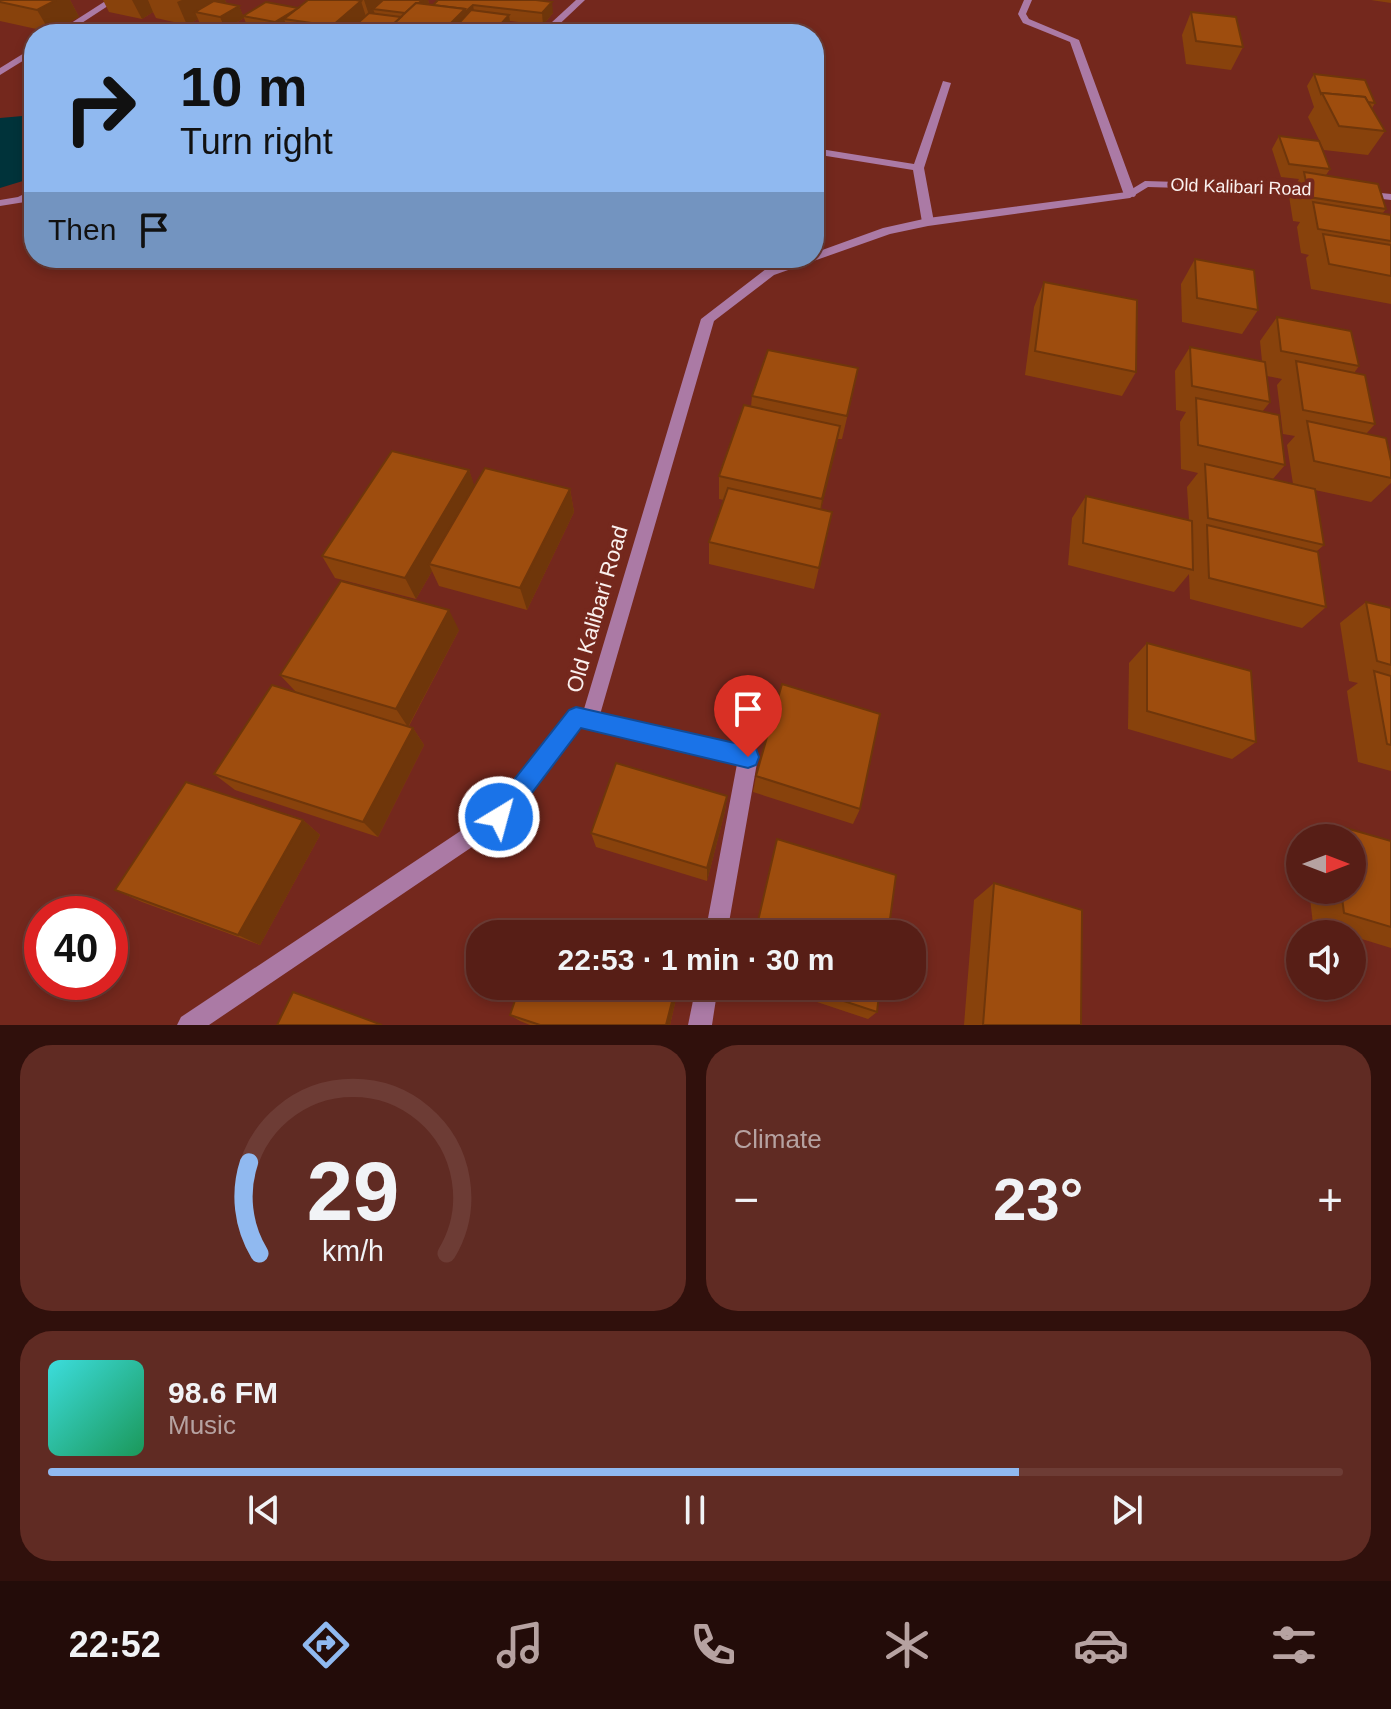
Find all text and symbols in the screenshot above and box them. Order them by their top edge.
text: 10 m [180,55,308,118]
icon: right [48,56,152,160]
text: Turn right [180,121,333,162]
street label: Old Kalibari Road [1170,175,1312,199]
icon: arrive [132,208,176,252]
text: Then [48,213,116,246]
street label: Old Kalibari Road [561,523,633,695]
pin [714,675,782,757]
icon: arrive [726,687,770,731]
position arrow [457,775,541,859]
north arrow [1286,824,1366,904]
map controls [1286,824,1366,1000]
speed limit sign: 40 [24,896,128,1000]
button: sound [1286,920,1366,1000]
text: 22:53 · 1 min · 30 m [558,943,834,976]
text: Climate [734,1124,822,1154]
text: 29 [306,1145,399,1238]
text: 23° [993,1166,1084,1233]
text: − [734,1175,759,1224]
text: + [1317,1175,1343,1224]
text: km/h [322,1235,384,1267]
text: 98.6 FM [168,1376,278,1409]
text: Music [168,1410,236,1440]
icon: previous [242,1488,286,1532]
icon: pause [673,1488,717,1532]
icon: next [1105,1488,1149,1532]
icon: directions [298,1617,354,1673]
icon: music [492,1617,548,1673]
icon: phone [685,1617,741,1673]
icon: climate [879,1617,935,1673]
icon: car [1073,1617,1129,1673]
icon: filters [1266,1617,1322,1673]
text: 22:52 [69,1624,161,1665]

